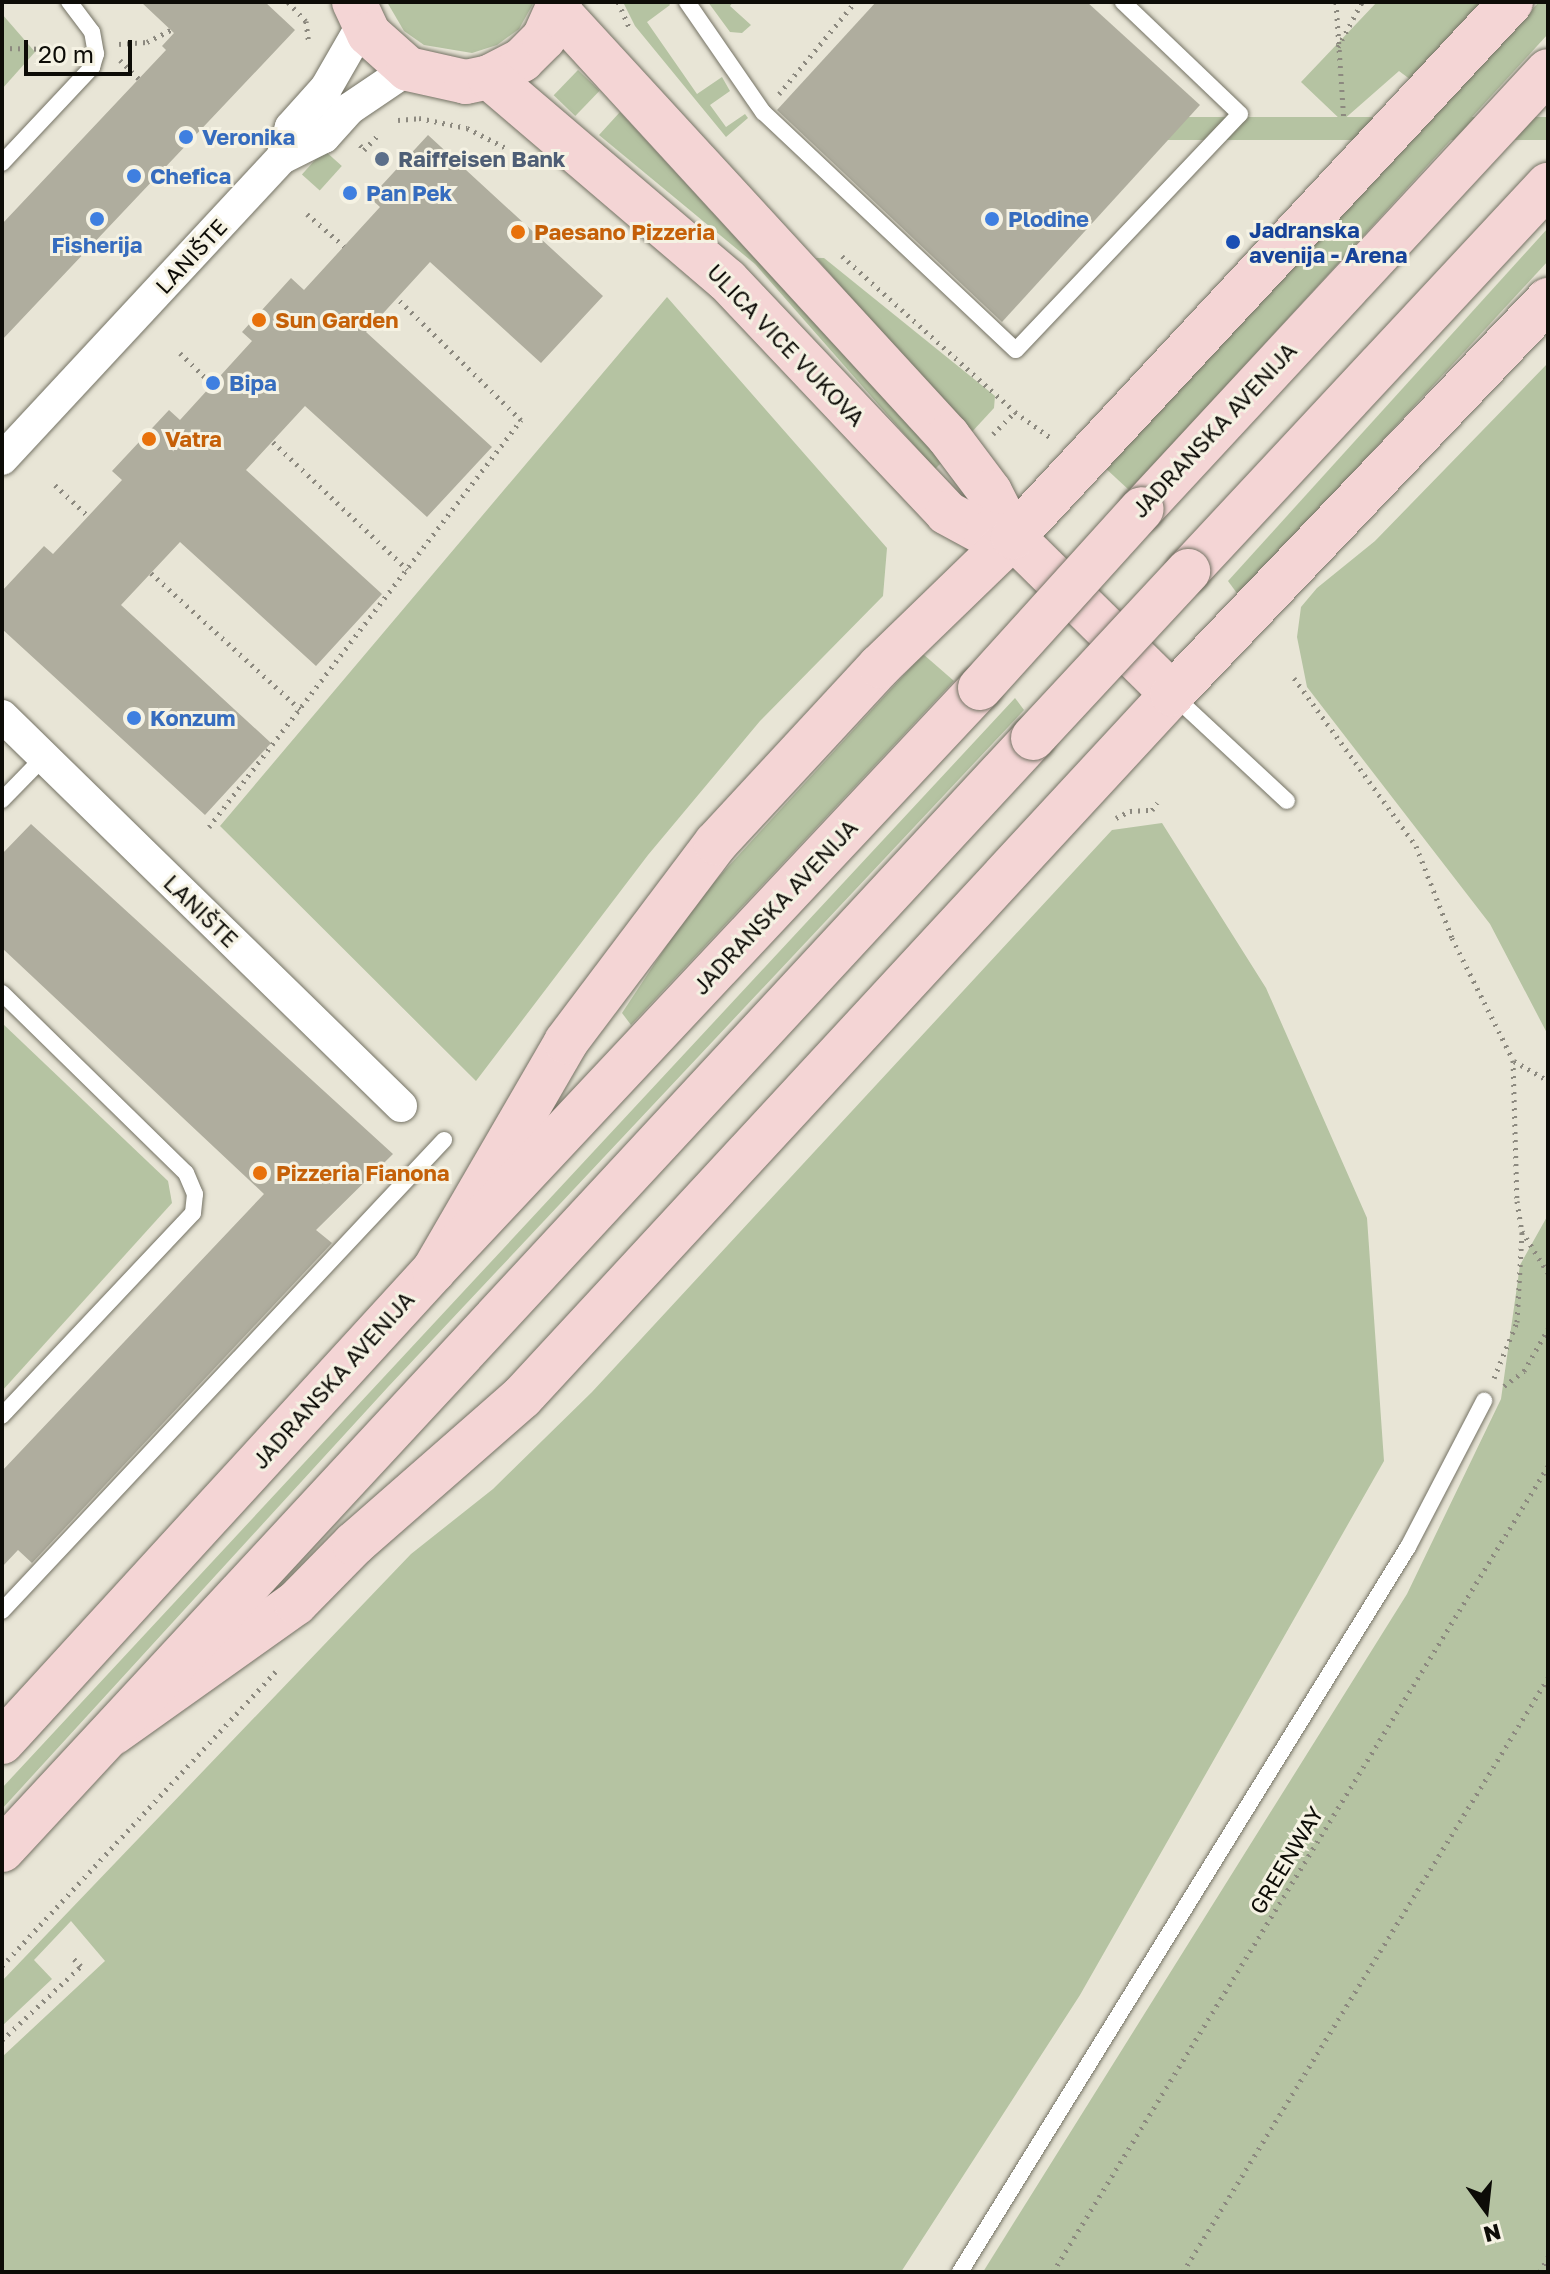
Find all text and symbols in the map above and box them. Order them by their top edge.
scale bar [28,24,136,74]
text: 20 m [38,39,94,68]
place label: Veronika [202,124,295,150]
marker: Veronika [177,128,195,146]
place label: Raiffeisen Bank [398,146,566,172]
marker: Raiffeisen Bank [373,150,391,168]
place label: Chefica [150,163,231,189]
marker: Chefica [125,167,143,185]
place label: Pan Pek [366,180,452,206]
marker: Pan Pek [341,184,359,202]
place label: Plodine [1008,206,1089,232]
marker: Fisherija [88,210,106,228]
marker: Plodine [983,210,1001,228]
street label: LANIŠTE [150,213,232,299]
place label: Jadranska avenija - Arena [1249,216,1408,268]
place label: Paesano Pizzeria [534,219,715,245]
marker: Paesano Pizzeria [509,223,527,241]
place label: Fisherija [51,232,143,258]
marker: Jadranska avenija - Arena [1224,233,1242,251]
street label: ULICA VICE VUKOVA [702,259,870,431]
place label: Sun Garden [275,307,399,333]
marker: Sun Garden [250,311,268,329]
street label: JADRANSKA AVENIJA [1126,337,1302,523]
place label: Bipa [229,370,277,396]
marker: Bipa [204,374,222,392]
place label: Vatra [165,426,222,452]
marker: Vatra [140,430,158,448]
place label: Konzum [150,705,236,731]
marker: Konzum [125,709,143,727]
street label: JADRANSKA AVENIJA [687,814,863,1000]
street label: LANIŠTE [159,869,243,953]
place label: Pizzeria Fianona [276,1160,450,1186]
marker: Pizzeria Fianona [251,1164,269,1182]
street label: JADRANSKA AVENIJA [247,1286,419,1474]
street label: GREENWAY [1244,1802,1328,1918]
north arrow [1446,2170,1526,2250]
text: N [1481,2218,1504,2249]

